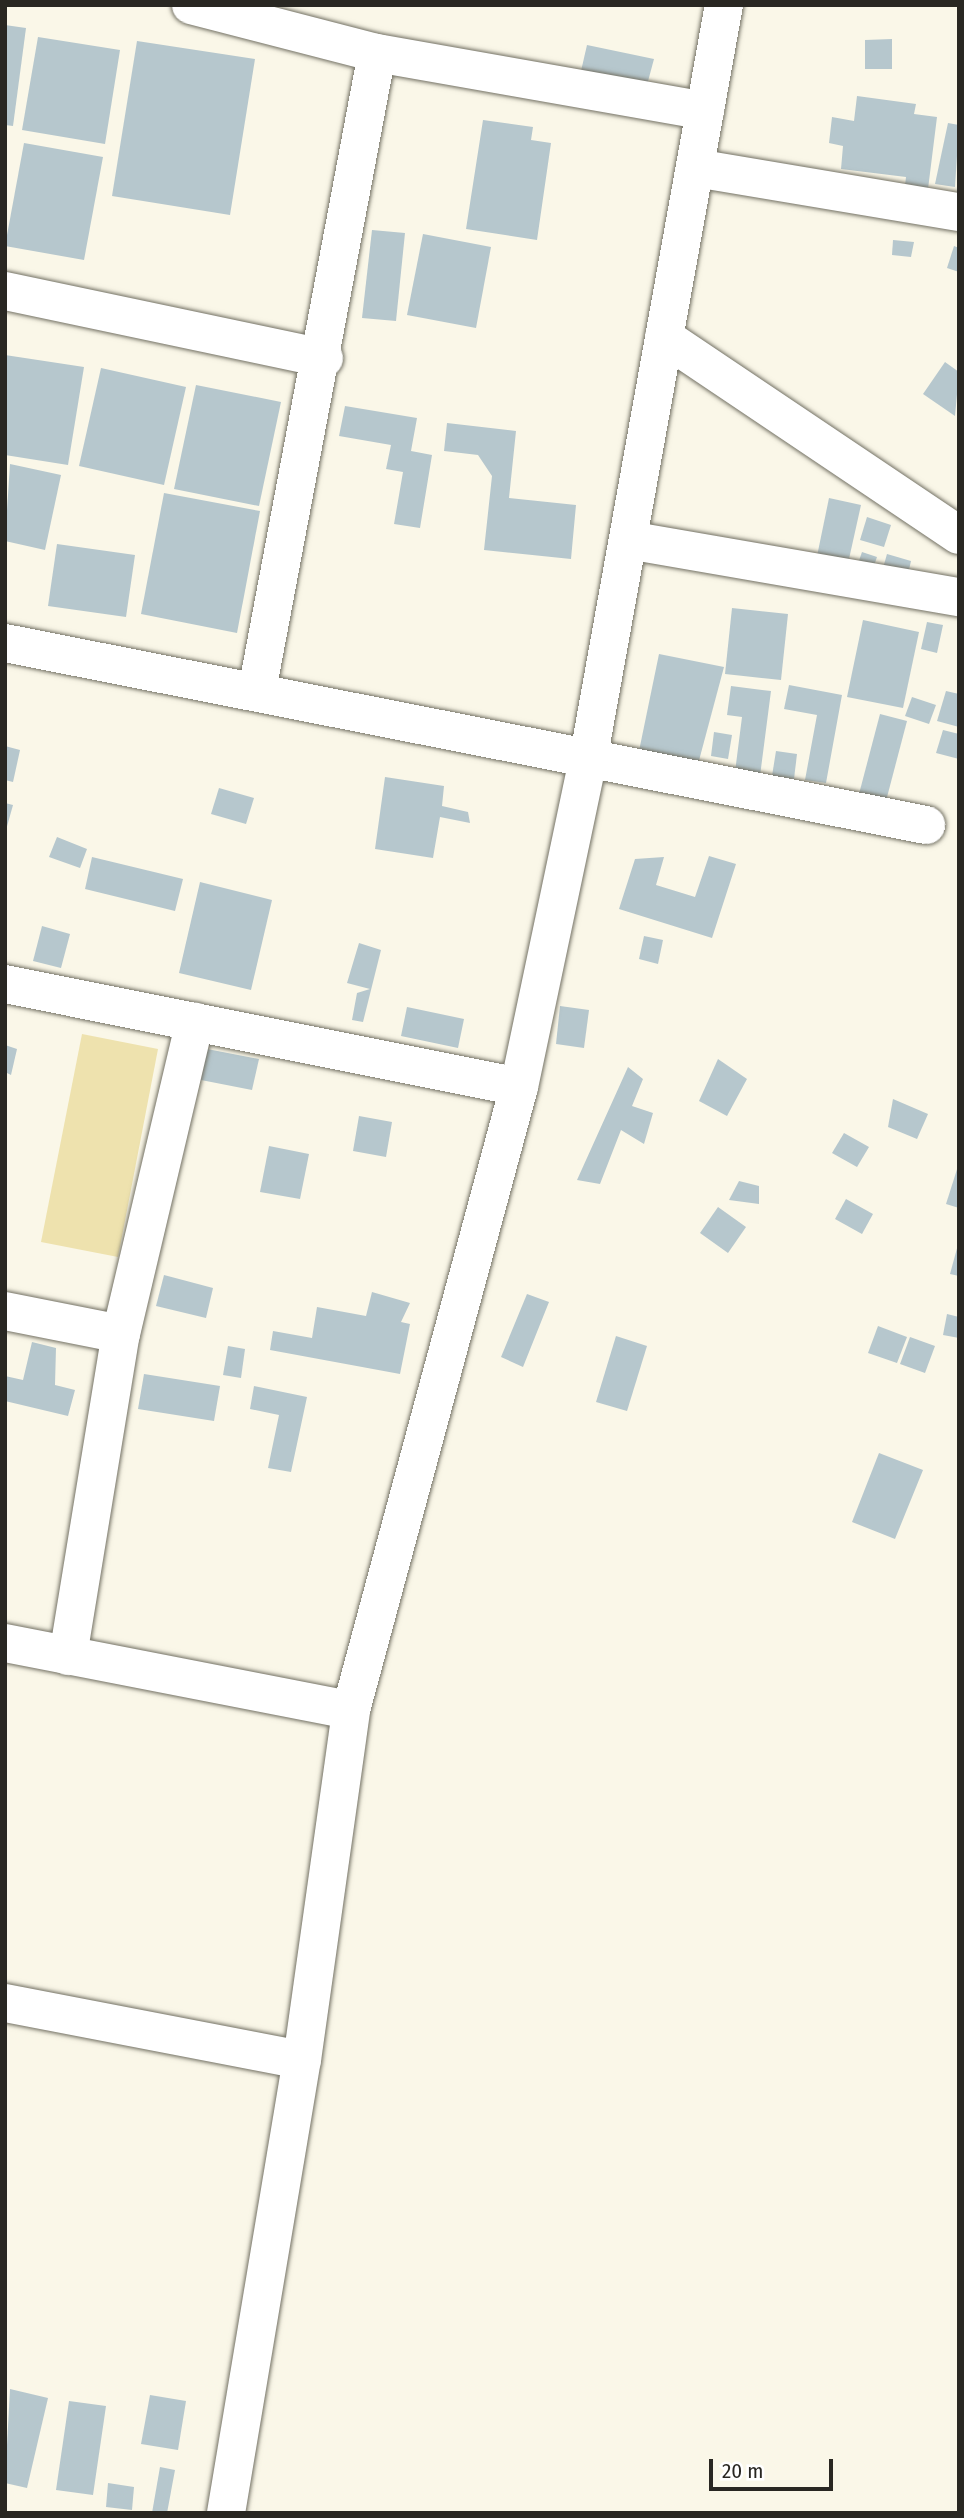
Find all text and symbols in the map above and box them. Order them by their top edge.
scale bar [712,2444,836,2488]
text: 20 m [722,2458,763,2484]

